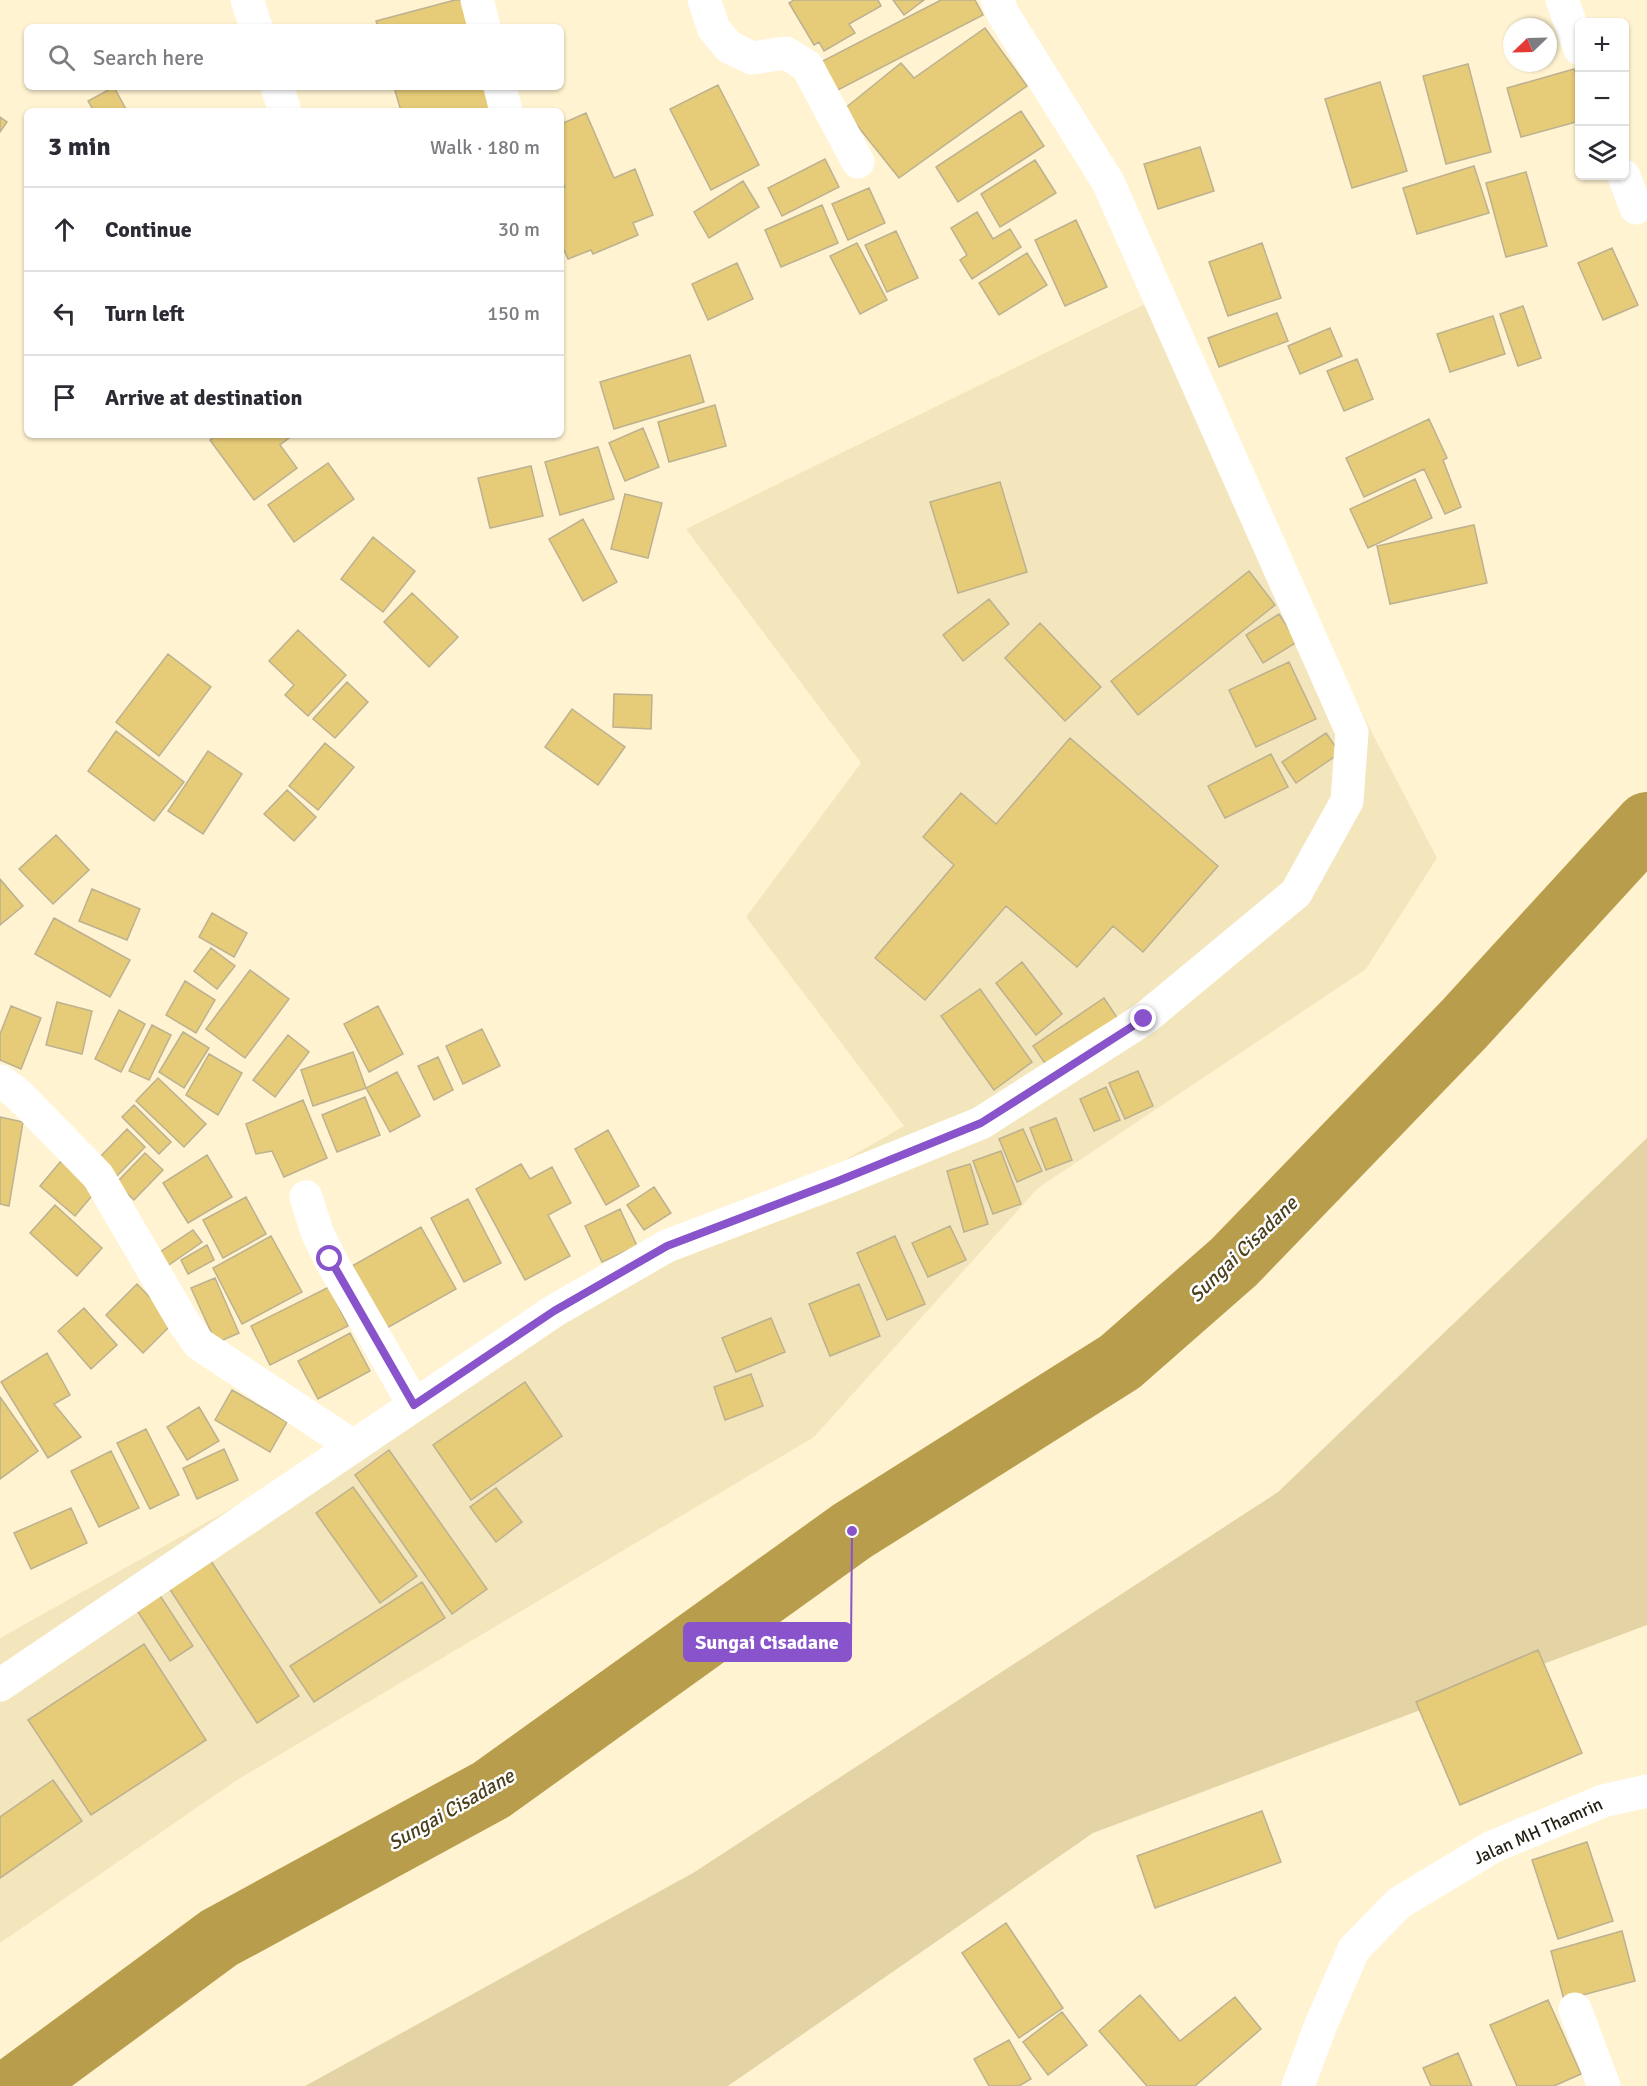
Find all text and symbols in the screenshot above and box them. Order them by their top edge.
north arrow [1503,18,1557,72]
map controls [1575,18,1629,180]
button: + [1575,18,1629,72]
search box [24,24,564,90]
icon: search [45,41,78,74]
text: Search here [93,44,204,71]
button: − [1575,72,1629,126]
button: layers [1575,126,1629,180]
text: 3 min [48,131,111,163]
text: Walk · 180 m [430,135,540,160]
icon: ahead [48,213,81,246]
text: Continue [105,216,192,243]
text: 30 m [498,217,540,242]
icon: left [48,297,81,330]
text: Turn left [105,300,185,327]
text: 150 m [487,301,540,326]
icon: arrive [48,381,81,414]
text: Arrive at destination [105,384,302,411]
route end [1130,1005,1156,1031]
water label: Sungai Cisadane [1184,1191,1304,1307]
route start [316,1245,342,1271]
callout: Sungai Cisadane [684,1623,851,1661]
text: Sungai Cisadane [695,1630,839,1655]
water label: Sungai Cisadane [384,1763,520,1856]
street label: Jalan MH Thamrin [1470,1793,1606,1869]

